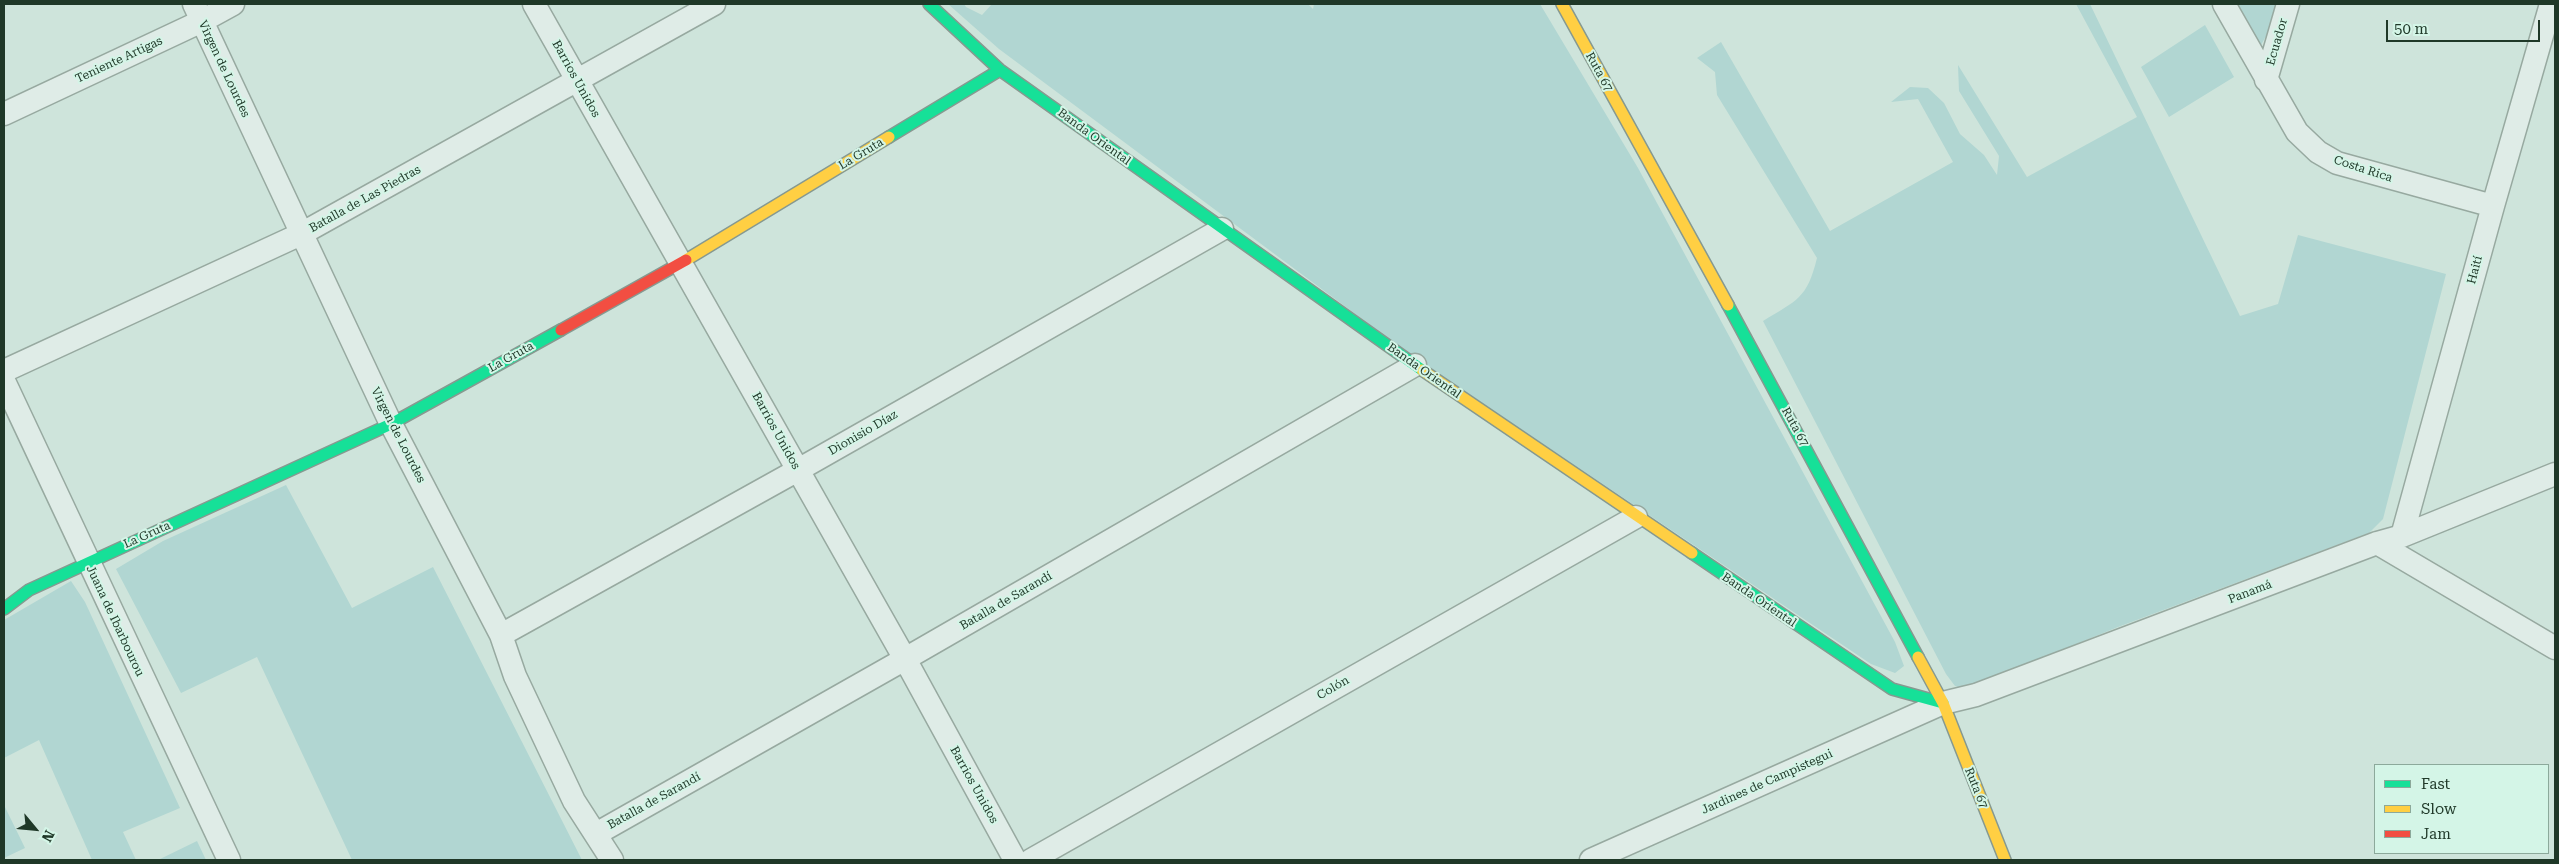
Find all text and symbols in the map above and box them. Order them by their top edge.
scale bar [2389,10,2543,42]
street label: Ecuador [2263,17,2291,67]
street label: Virgen de Lourdes [195,18,253,120]
text: 50 m [2394,20,2428,38]
street label: Teniente Artigas [73,34,165,86]
street label: Barrios Unidos [549,38,603,120]
street label: Ruta 67 [1582,50,1616,94]
street label: Banda Oriental [1055,106,1133,168]
street label: La Gruta [836,135,886,173]
street label: Costa Rica [2332,153,2394,185]
street label: Batalla de Las Piedras [307,162,423,236]
street label: Haití [2464,254,2486,286]
street label: La Gruta [486,339,536,375]
street label: Banda Oriental [1384,340,1464,402]
street label: Virgen de Lourdes [368,385,428,485]
street label: Barrios Unidos [749,390,803,472]
street label: Ruta 67 [1778,405,1812,449]
street label: Dionisio Díaz [826,407,900,459]
street label: La Gruta [121,518,173,552]
street label: Juana de Ibarbourou [83,563,147,679]
street label: Batalla de Sarandí [957,569,1055,633]
street label: Banda Oriental [1719,570,1799,630]
street label: Panamá [2226,577,2274,607]
street label: Colón [1314,673,1352,703]
street label: Barrios Unidos [947,744,1001,826]
street label: Jardines de Campistegui [1699,747,1835,817]
legend [2374,764,2549,854]
street label: Ruta 67 [1961,765,1991,811]
street label: Batalla de Sarandí [605,769,703,833]
text: Fast [2421,775,2450,793]
text: Slow [2421,800,2456,818]
north arrow [10,804,60,854]
text: Jam [2421,825,2451,843]
text: N [39,828,58,845]

